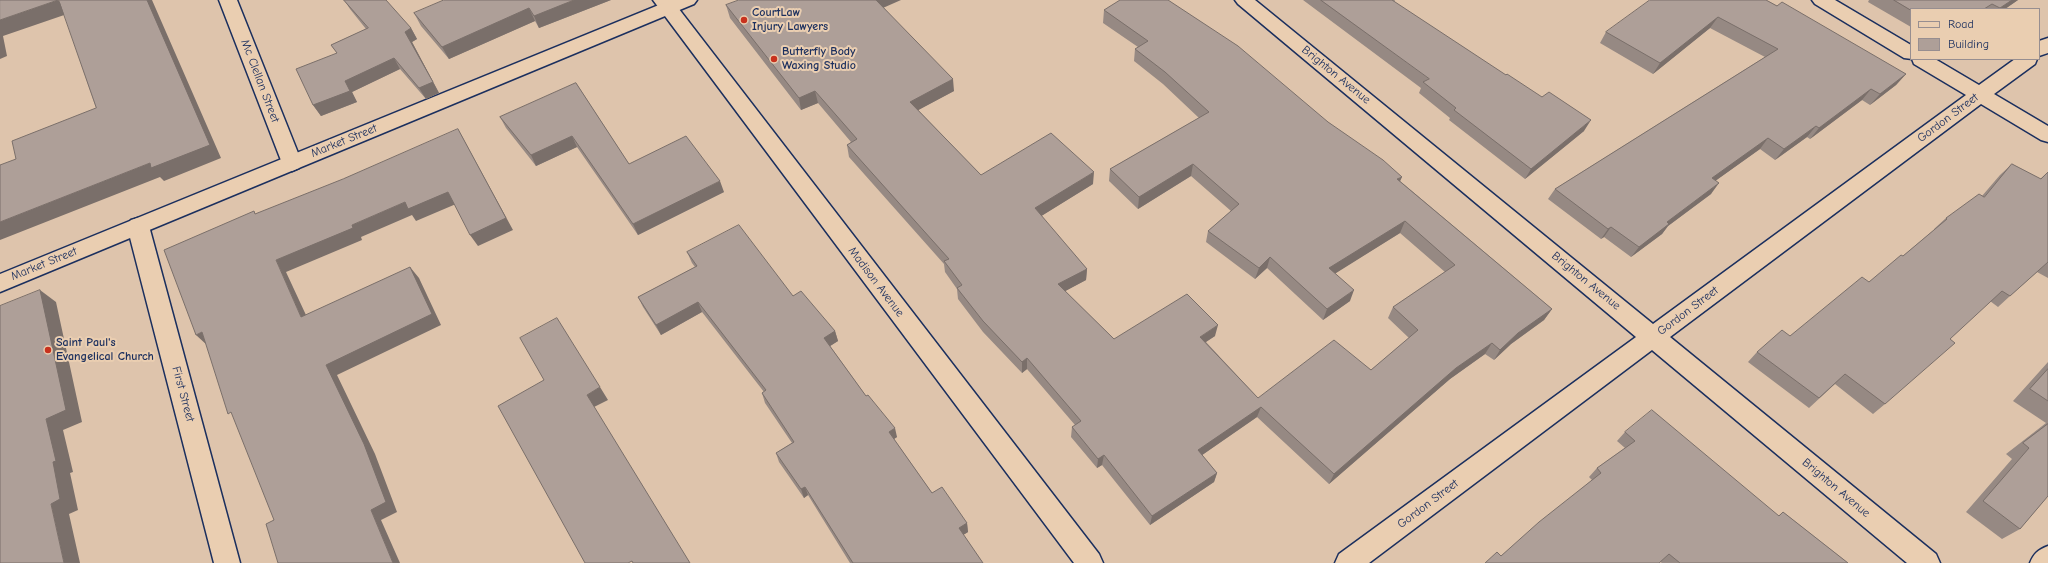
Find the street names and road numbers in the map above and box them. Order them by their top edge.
street label: Mc Clellan Street [238,37,282,125]
street label: Brighton Avenue [1299,43,1373,107]
street label: Gordon Street [1915,90,1981,146]
street label: Market Street [309,121,379,161]
street label: Market Street [9,244,79,284]
street label: Madison Avenue [845,244,907,320]
street label: Brighton Avenue [1549,249,1623,313]
street label: Gordon Street [1655,283,1721,339]
street label: First Street [169,365,197,423]
street label: Brighton Avenue [1799,455,1873,521]
street label: Gordon Street [1395,476,1461,532]

